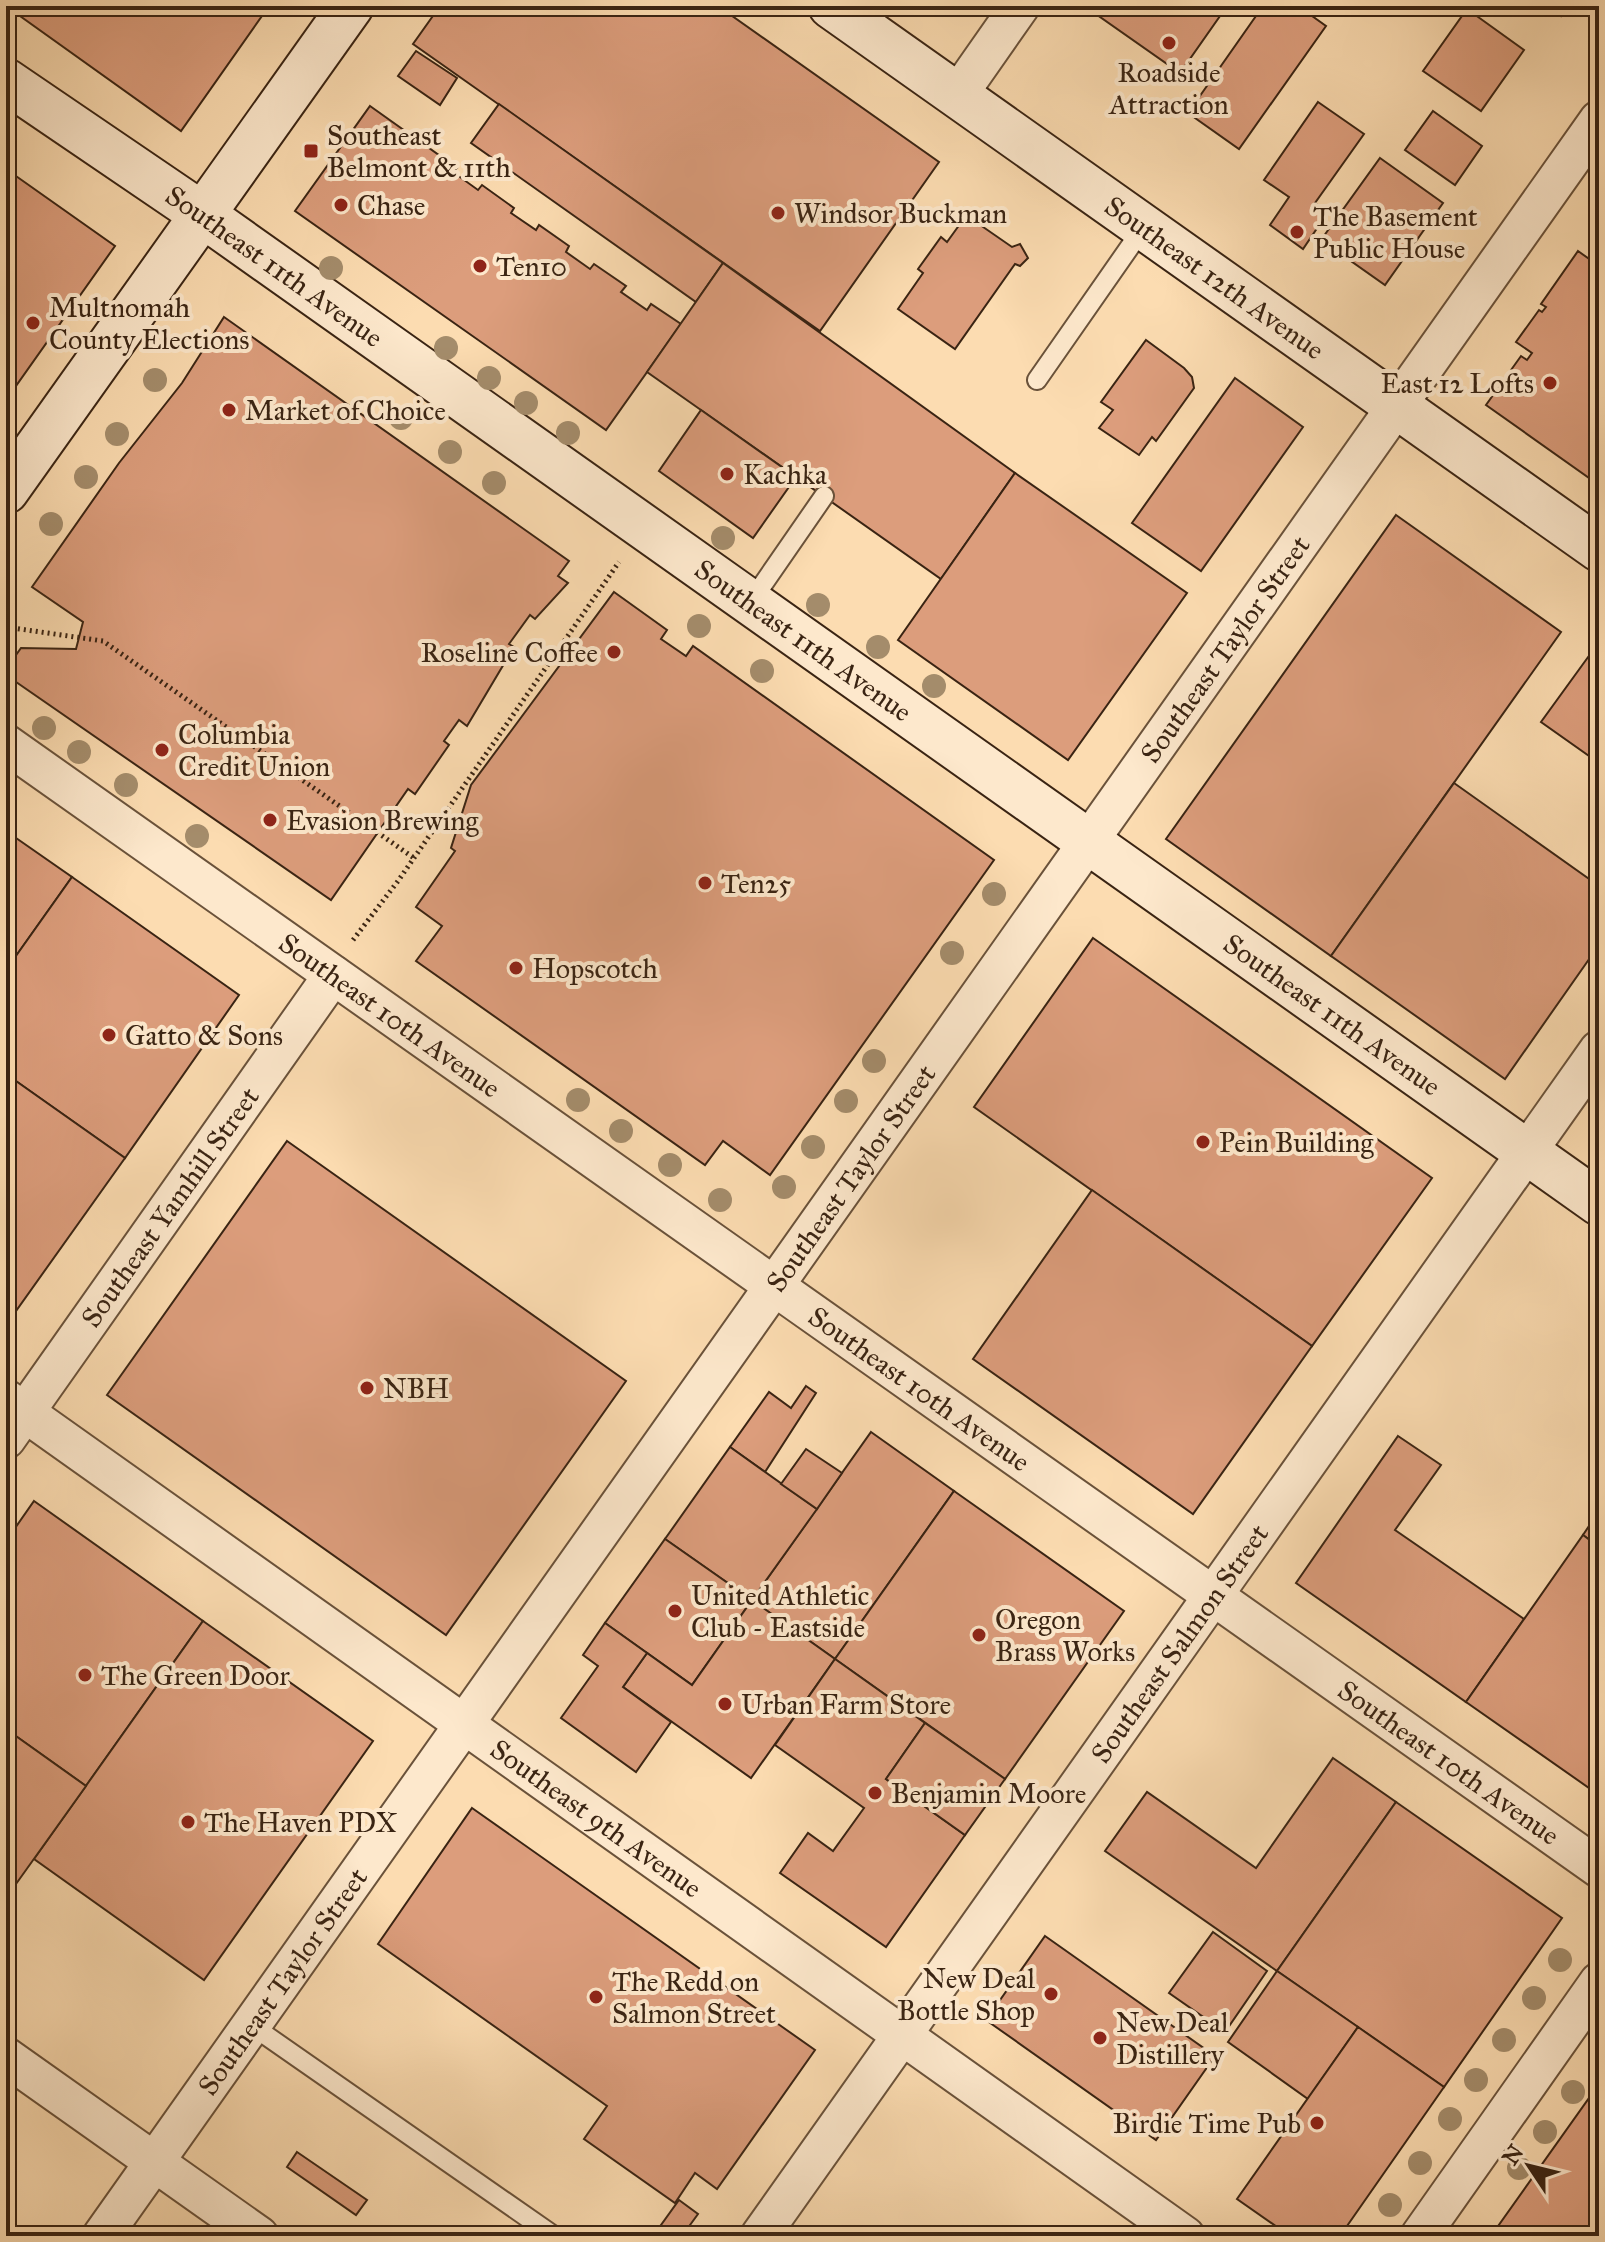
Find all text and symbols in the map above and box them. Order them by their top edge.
marker: Roadside Attraction [1160,34,1178,52]
place label: Roadside Attraction [1108,55,1229,122]
place label: Southeast Belmont & 11th [327,118,511,185]
marker: Southeast Belmont & 11th [302,142,320,160]
street label: Southeast 11th Avenue [159,177,390,355]
place label: Chase [357,188,425,223]
street label: Southeast 12th Avenue [1098,188,1331,367]
marker: Chase [332,196,350,214]
place label: Windsor Buckman [794,196,1007,231]
place label: The Basement Public House [1313,199,1478,266]
marker: Windsor Buckman [769,204,787,222]
marker: The Basement Public House [1288,223,1306,241]
place label: Ten10 [496,249,567,284]
marker: Ten10 [471,257,489,275]
place label: Multnomah County Elections [49,290,250,357]
marker: Multnomah County Elections [24,314,42,332]
place label: East 12 Lofts [1381,366,1534,401]
marker: East 12 Lofts [1541,374,1559,392]
place label: Market of Choice [245,393,446,428]
marker: Market of Choice [220,401,238,419]
place label: Kachka [743,457,827,492]
marker: Kachka [718,465,736,483]
street label: Southeast Taylor Street [1132,528,1317,769]
street label: Southeast 11th Avenue [688,551,919,729]
place label: Roseline Coffee [421,635,598,670]
marker: Roseline Coffee [605,643,623,661]
place label: Columbia Credit Union [178,717,330,784]
marker: Columbia Credit Union [153,741,171,759]
place label: Evasion Brewing [286,803,479,838]
marker: Evasion Brewing [261,811,279,829]
place label: Ten25 [721,866,791,901]
marker: Ten25 [696,874,714,892]
street label: Southeast 10th Avenue [272,925,508,1105]
street label: Southeast 11th Avenue [1217,926,1448,1103]
place label: Hopscotch [532,951,658,986]
marker: Hopscotch [507,959,525,977]
place label: Gatto & Sons [125,1018,283,1053]
marker: Gatto & Sons [100,1026,118,1044]
street label: Southeast Taylor Street [758,1057,943,1298]
street label: Southeast Yamhill Street [73,1080,266,1334]
place label: Pein Building [1219,1125,1374,1160]
marker: Pein Building [1194,1133,1212,1151]
street label: Southeast 10th Avenue [802,1298,1037,1479]
place label: NBH [383,1371,449,1406]
marker: NBH [358,1379,376,1397]
street label: Southeast Salmon Street [1083,1517,1276,1770]
place label: United Athletic Club - Eastside [691,1578,869,1645]
marker: United Athletic Club - Eastside [666,1602,684,1620]
place label: Oregon Brass Works [995,1602,1135,1669]
marker: Oregon Brass Works [970,1626,988,1644]
place label: The Green Door [101,1658,290,1693]
marker: The Green Door [76,1666,94,1684]
street label: Southeast 10th Avenue [1331,1672,1567,1852]
place label: Urban Farm Store [741,1687,951,1722]
marker: Urban Farm Store [716,1695,734,1713]
street label: Southeast 9th Avenue [484,1731,709,1905]
place label: Benjamin Moore [891,1776,1086,1811]
marker: Benjamin Moore [866,1784,884,1802]
place label: The Haven PDX [204,1805,397,1840]
marker: The Haven PDX [179,1813,197,1831]
street label: Southeast Taylor Street [190,1861,375,2102]
place label: New Deal Bottle Shop [897,1961,1035,2028]
place label: The Redd on Salmon Street [612,1964,776,2031]
marker: New Deal Bottle Shop [1042,1985,1060,2003]
marker: The Redd on Salmon Street [587,1988,605,2006]
place label: New Deal Distillery [1116,2005,1229,2072]
marker: New Deal Distillery [1091,2029,1109,2047]
place label: Birdie Time Pub [1113,2106,1301,2141]
marker: Birdie Time Pub [1308,2114,1326,2132]
north arrow [1489,2126,1569,2206]
text: N [1497,2139,1530,2170]

